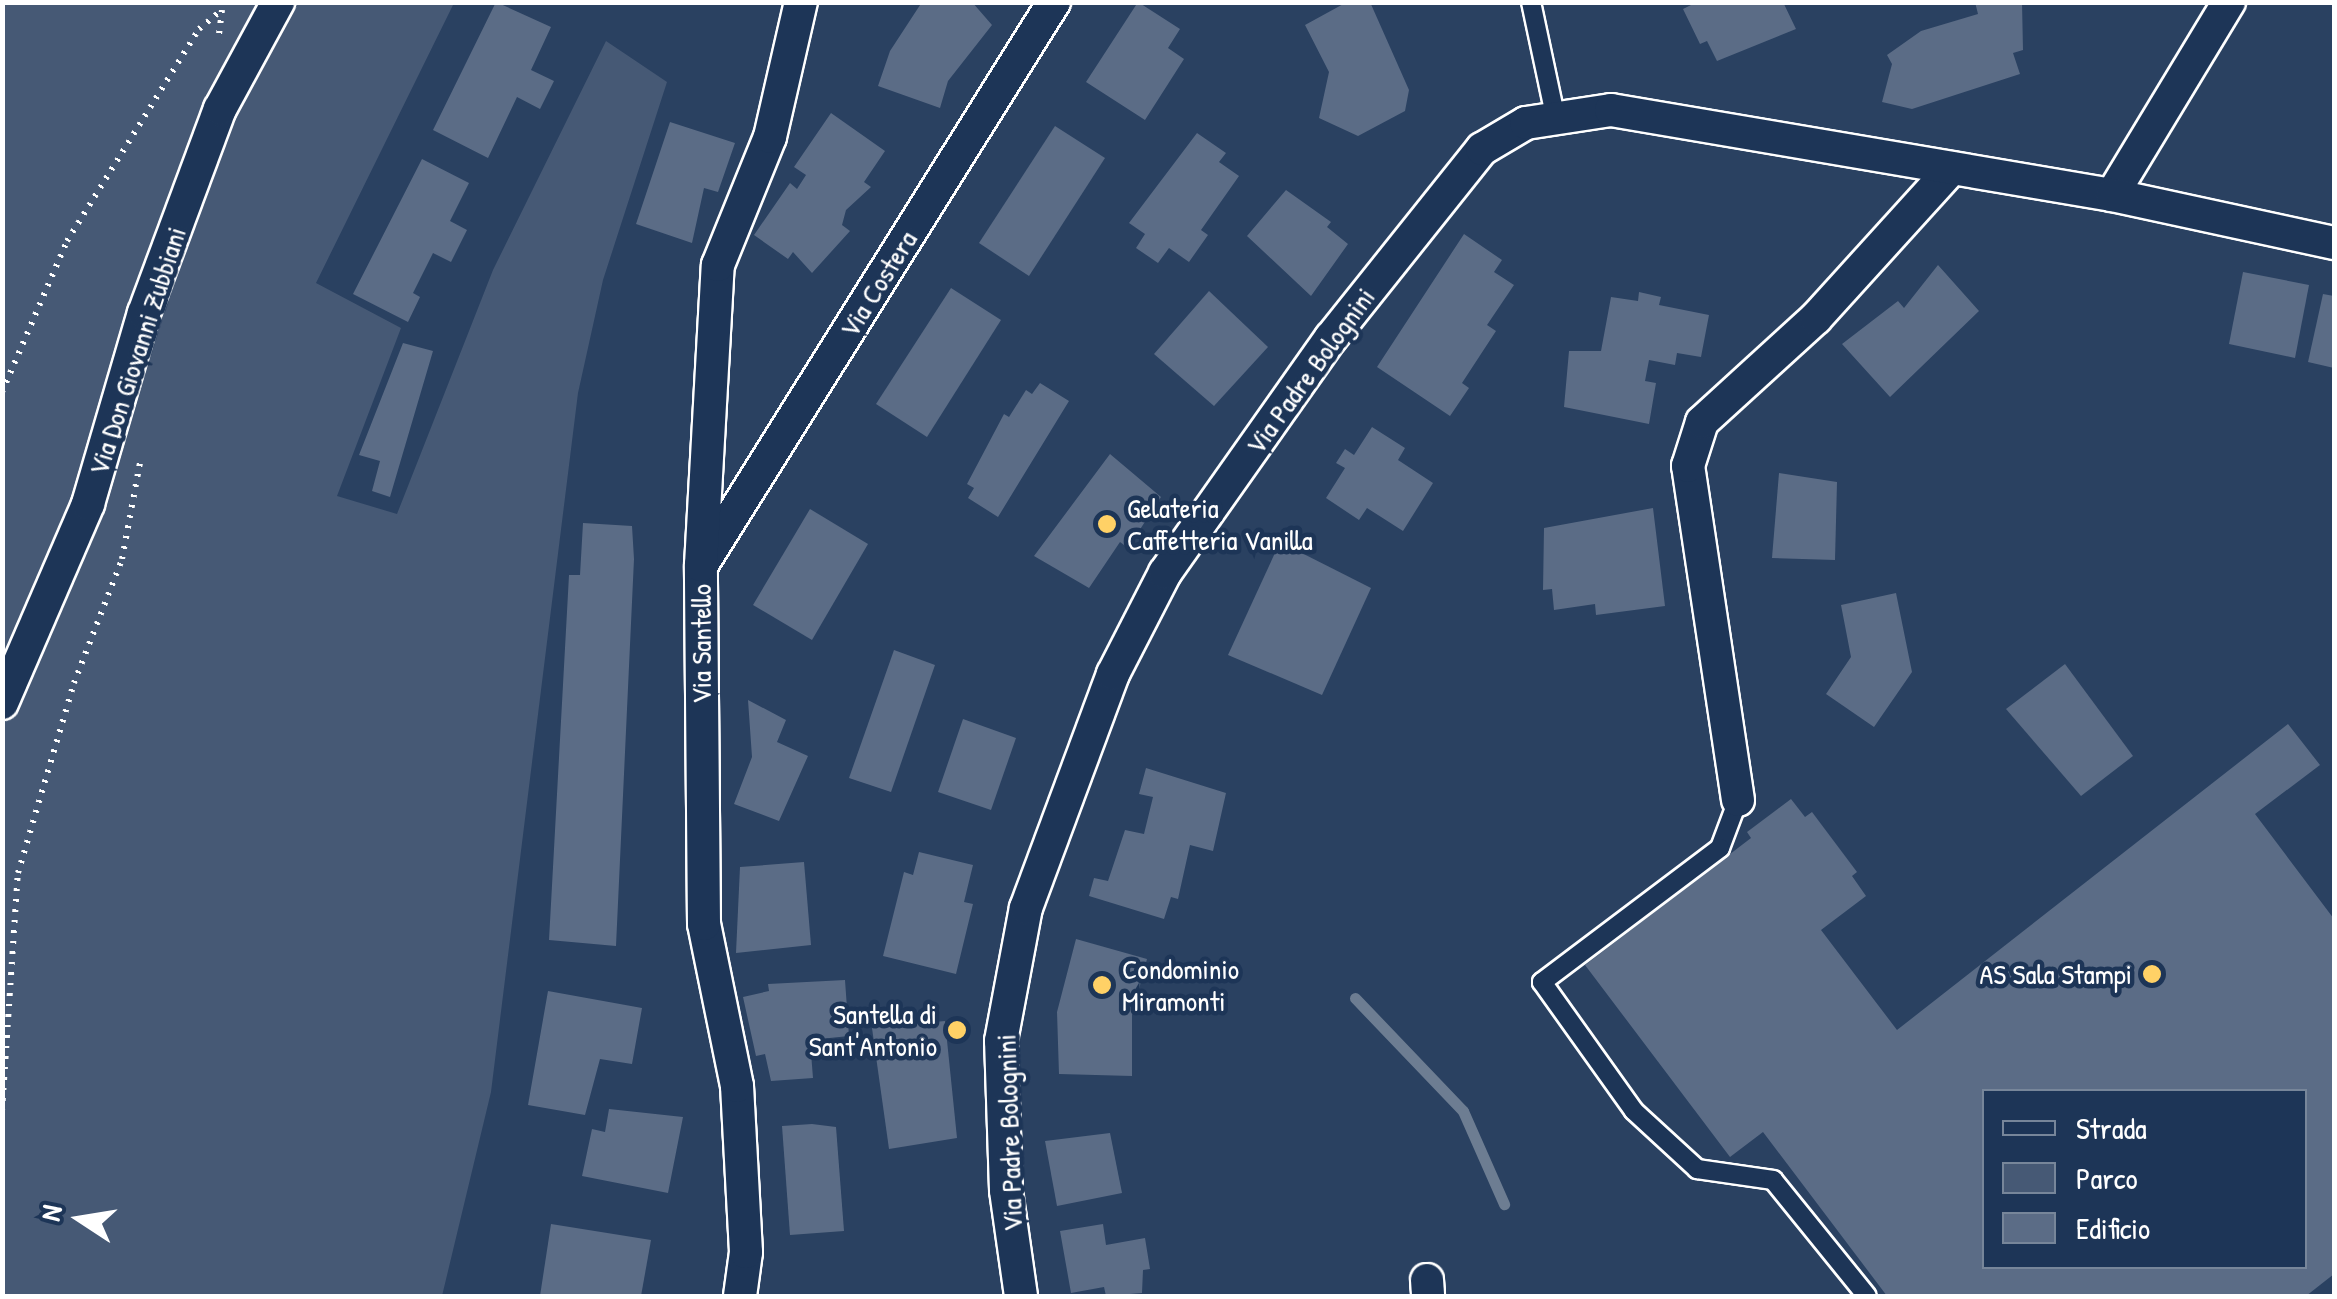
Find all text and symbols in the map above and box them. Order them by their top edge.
street label: Via Don Giovanni Zubbiani [81,223,193,479]
street label: Via Costera [832,224,924,344]
street label: Via Padre Bolognini [1238,281,1382,461]
place label: Gelateria Caffetteria Vanilla [1127,491,1313,557]
marker: Gelateria Caffetteria Vanilla [1096,513,1118,535]
street label: Via Santello [684,584,718,704]
place label: Condominio Miramonti [1122,952,1239,1018]
place label: AS Sala Stampi [1980,957,2132,991]
marker: AS Sala Stampi [2141,963,2163,985]
marker: Condominio Miramonti [1091,974,1113,996]
place label: Santella di Sant'Antonio [809,997,937,1063]
marker: Santella di Sant'Antonio [946,1019,968,1041]
street label: Via Padre Bolognini [989,1034,1029,1232]
legend [1982,1089,2307,1269]
text: Strada [2076,1108,2147,1148]
text: Parco [2076,1158,2137,1198]
north arrow [30,1169,130,1269]
text: N [31,1202,71,1224]
text: Edificio [2076,1208,2150,1248]

